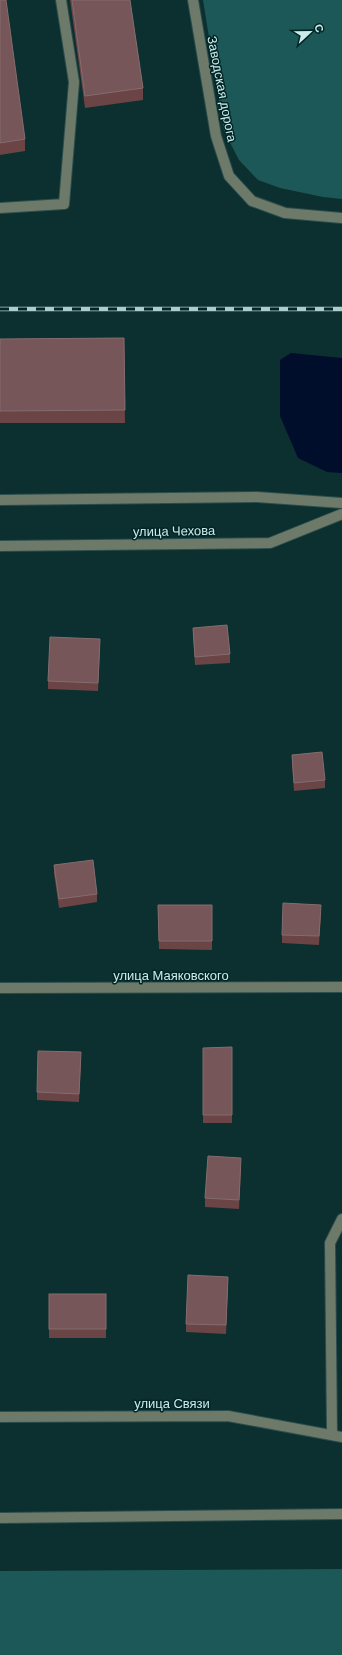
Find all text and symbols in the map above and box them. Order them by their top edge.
north arrow [290,12,330,52]
text: С [311,22,327,35]
street label: Заводская дорога [203,35,241,144]
street label: улица Чехова [133,522,216,540]
street label: улица Маяковского [113,967,229,984]
street label: улица Связи [134,1395,210,1412]

